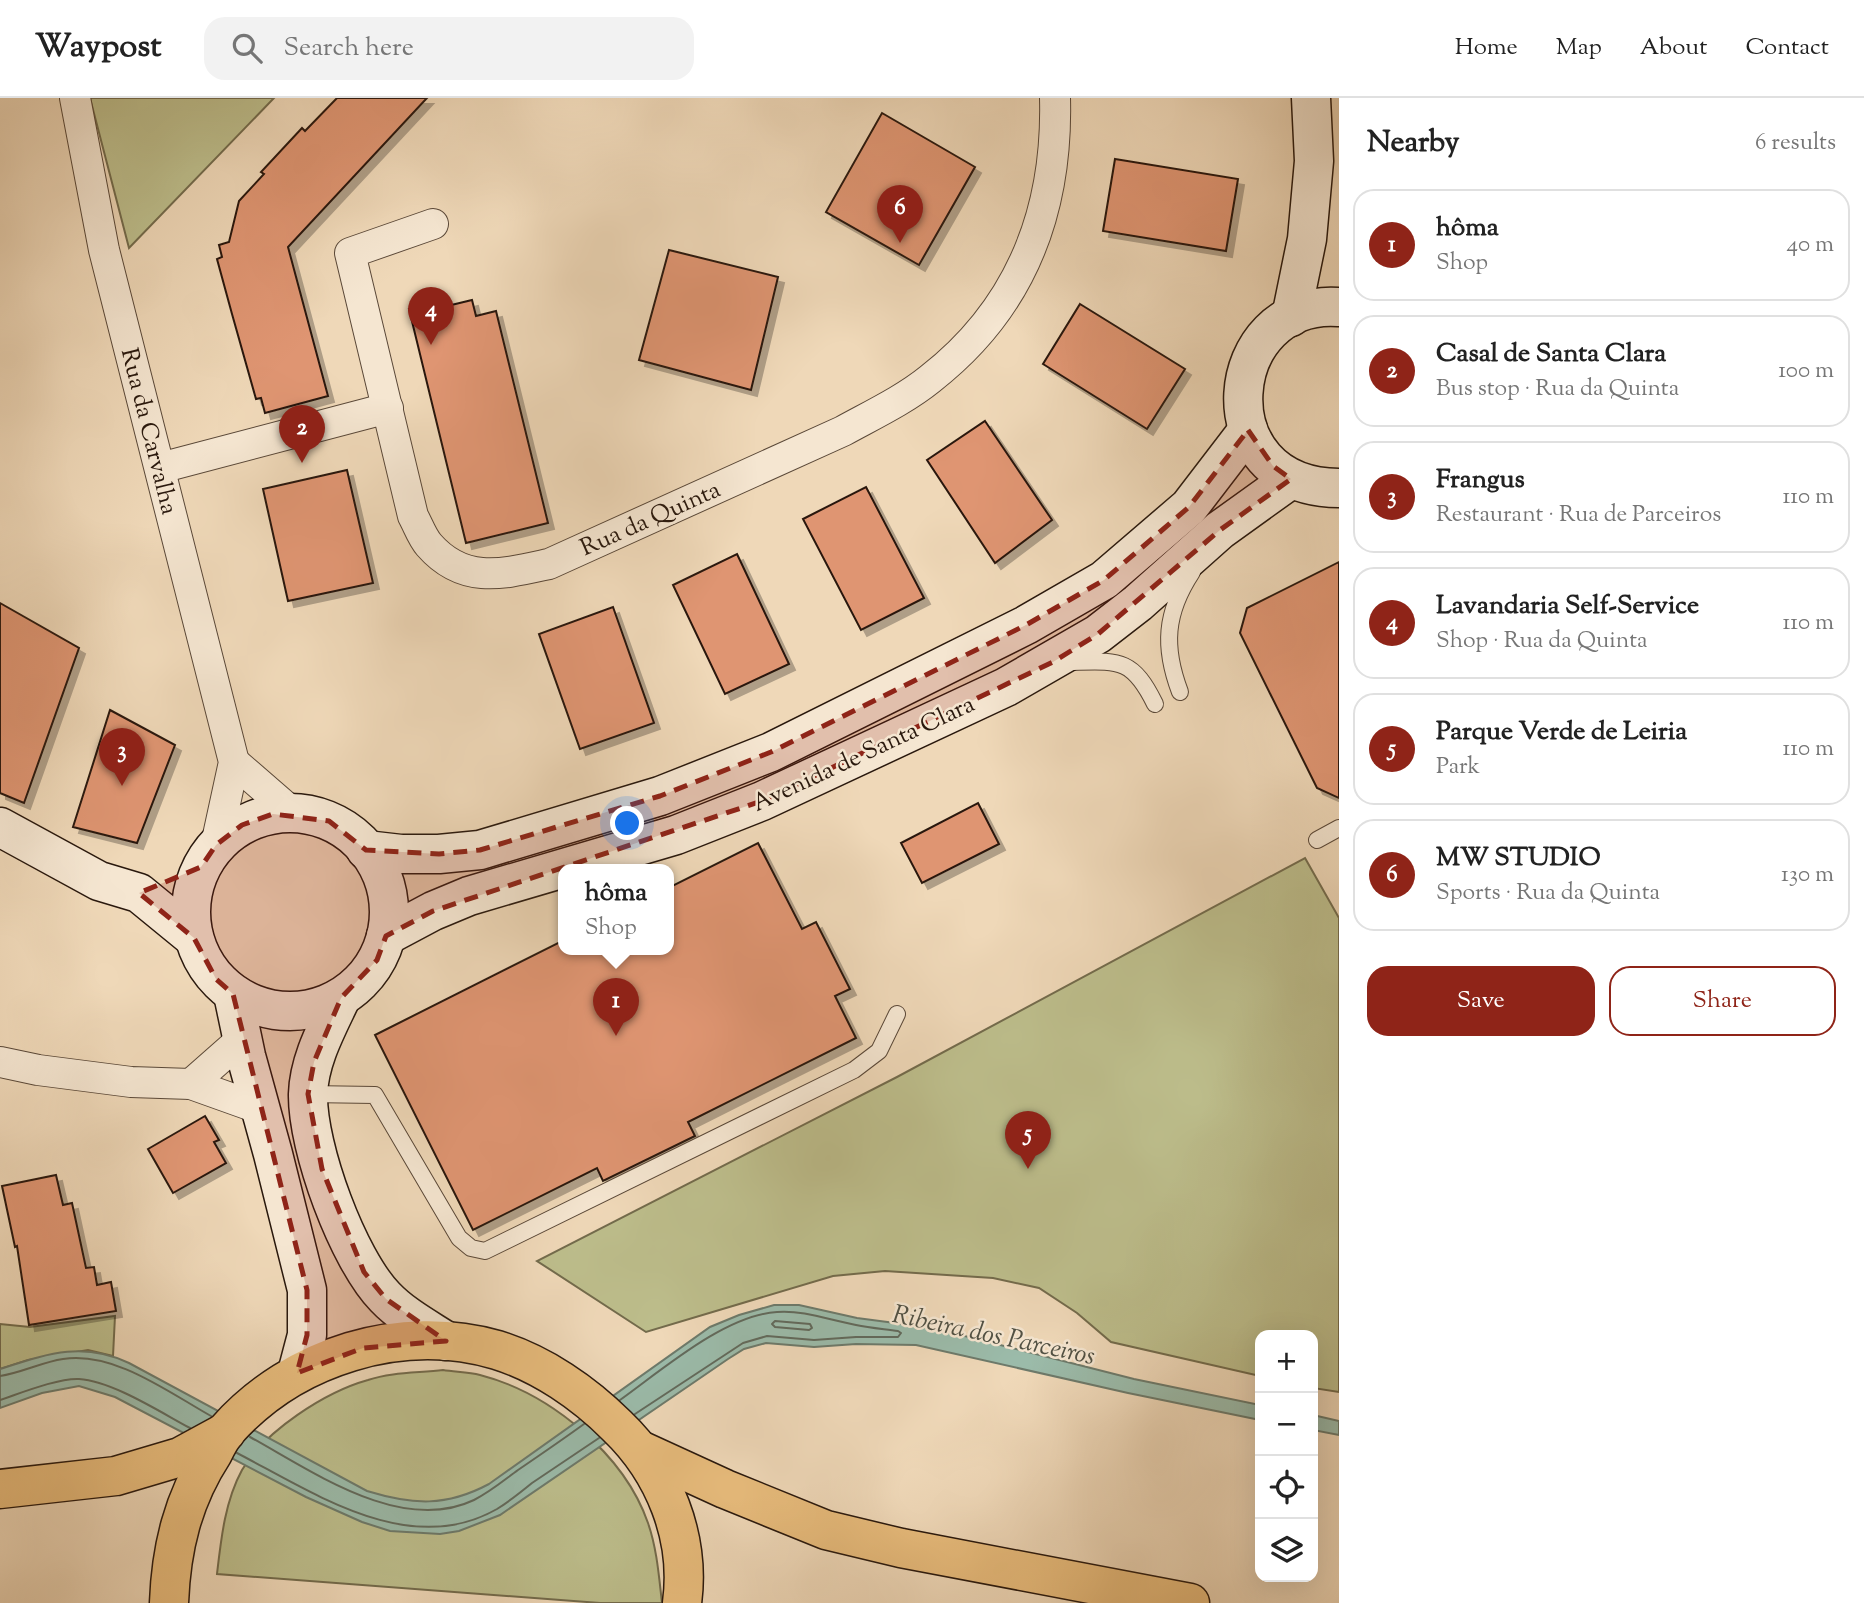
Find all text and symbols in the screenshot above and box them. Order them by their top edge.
search box [204,17,694,80]
text: Waypost [35,24,162,72]
icon: search [228,29,266,67]
text: Search here [284,30,414,67]
text: Home [1455,31,1518,65]
text: Map [1556,31,1602,65]
text: About [1640,31,1707,65]
text: Contact [1745,31,1829,65]
text: Nearby [1367,122,1459,165]
text: 6 results [1755,127,1836,160]
pin: 6 [877,185,923,243]
text: hôma [1436,210,1499,247]
text: 1 [1388,229,1396,262]
text: 40 m [1787,229,1834,262]
text: Shop [1436,247,1488,280]
pin: 4 [408,287,454,345]
text: Casal de Santa Clara [1436,336,1666,373]
street label: Rua da Carvalha [111,345,185,518]
text: 2 [1387,355,1397,388]
text: 100 m [1778,355,1834,388]
text: Bus stop · Rua da Quinta [1436,373,1679,406]
pin: 2 [279,405,325,463]
text: Frangus [1436,462,1525,499]
street label: Rua da Quinta [575,474,726,566]
text: 3 [1387,481,1397,514]
text: 110 m [1783,481,1834,514]
text: Restaurant · Rua de Parceiros [1436,499,1721,532]
text: Lavandaria Self-Service [1436,588,1699,625]
text: 4 [1386,607,1398,640]
text: 110 m [1783,607,1834,640]
text: Shop · Rua da Quinta [1436,625,1648,658]
street label: Avenida de Santa Clara [747,688,981,821]
text: Parque Verde de Leiria [1436,714,1687,751]
pin: 3 [99,728,145,786]
text: 5 [1388,733,1396,766]
text: 110 m [1783,733,1834,766]
text: Park [1436,751,1480,784]
your location [610,806,644,840]
text: MW STUDIO [1436,840,1601,877]
text: 6 [1386,859,1398,892]
text: 130 m [1781,859,1834,892]
popup [558,864,674,955]
text: hôma [585,875,647,912]
text: Sports · Rua da Quinta [1436,877,1660,910]
text: Shop [585,912,637,945]
button: Save [1367,966,1595,1036]
button: Share [1609,966,1836,1036]
pin: 1 [593,978,639,1036]
pin: 5 [1005,1111,1051,1169]
water label: Ribeira dos Parceiros [889,1297,1098,1376]
map controls [1255,1330,1318,1582]
button: + [1255,1330,1318,1393]
button: − [1255,1393,1318,1456]
button: locate [1255,1456,1318,1519]
button: layers [1255,1519,1318,1582]

